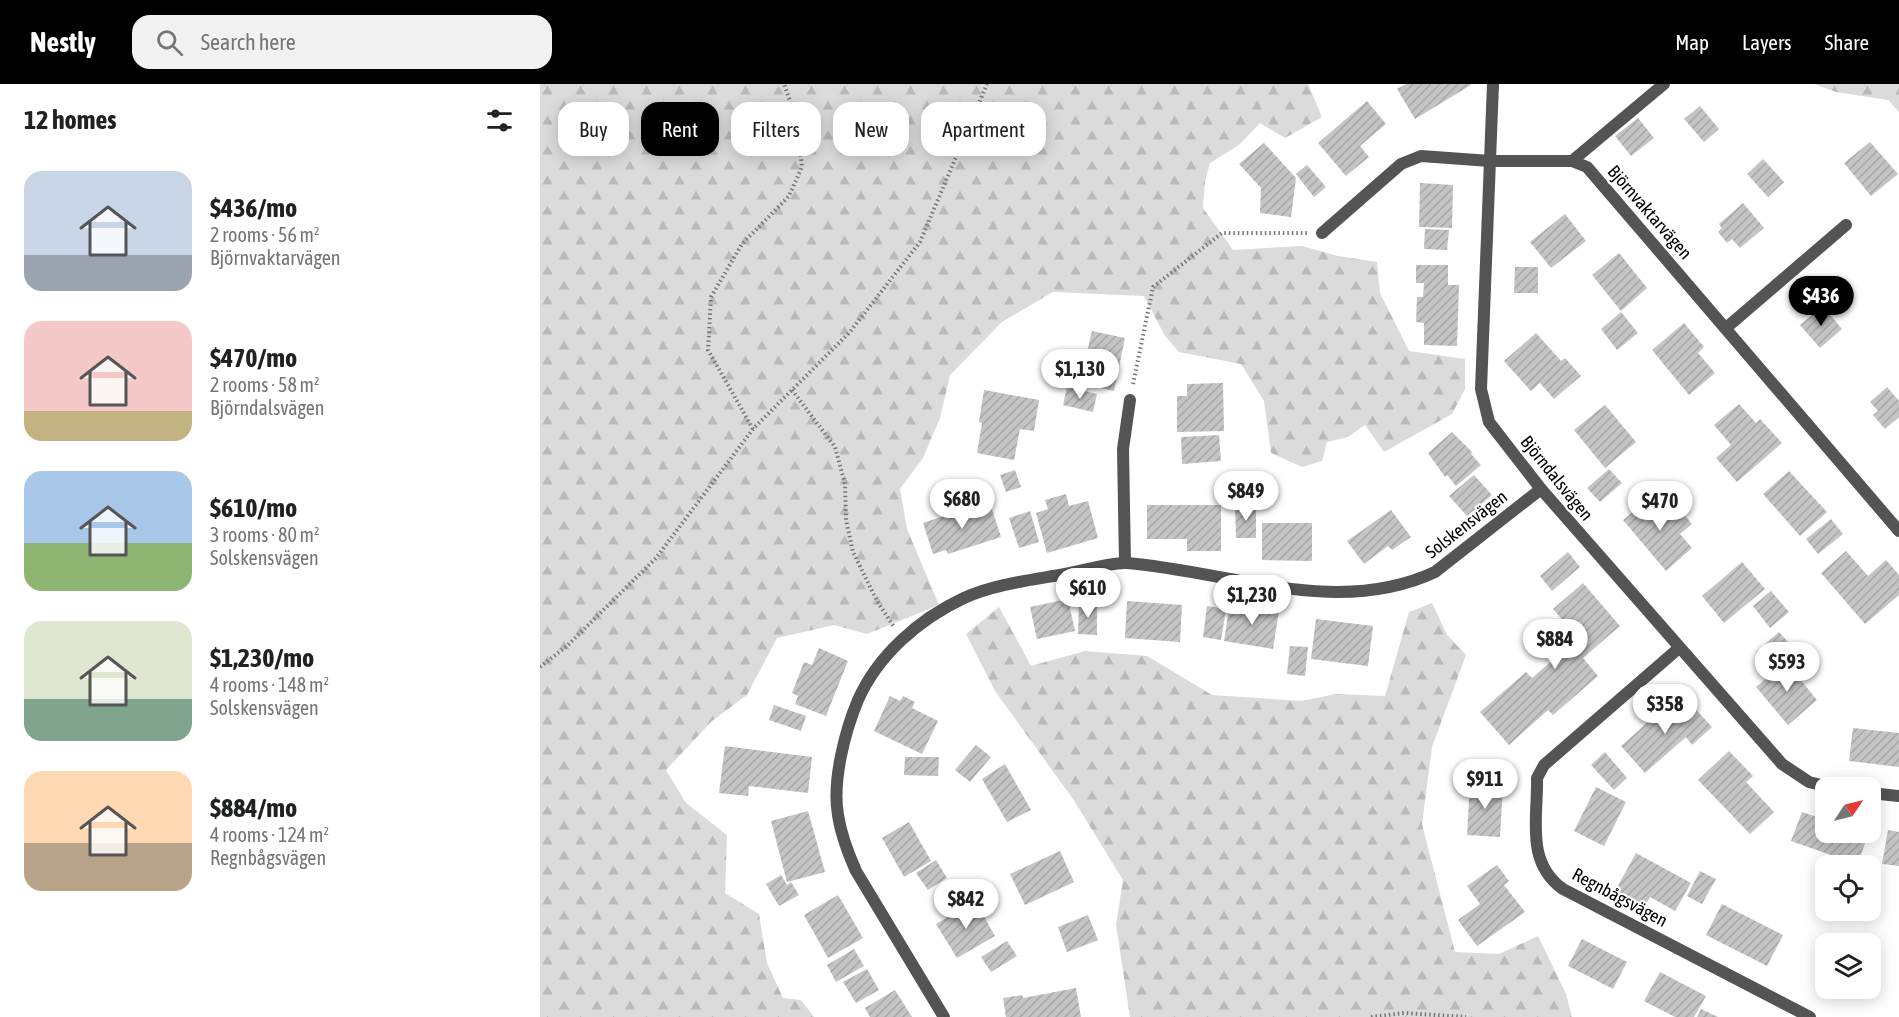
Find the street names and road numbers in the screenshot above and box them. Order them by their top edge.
street label: Björnvaktarvägen [1604,161,1696,263]
street label: Björndalsvägen [1516,431,1598,525]
street label: Solskensvägen [1421,486,1511,562]
street label: Regnbågsvägen [1569,863,1671,931]

